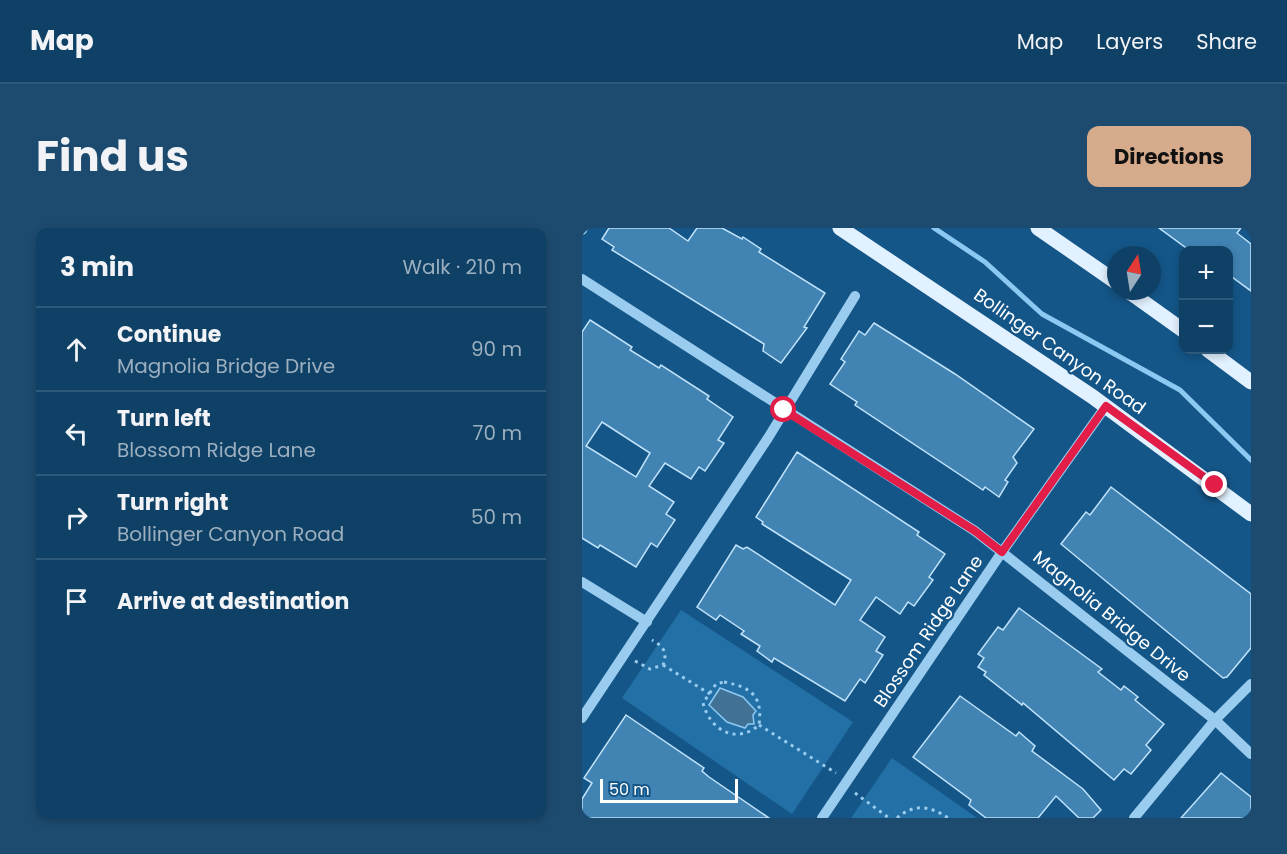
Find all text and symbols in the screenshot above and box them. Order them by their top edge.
text: Map [30,21,94,60]
text: Map [1017,27,1063,56]
text: Layers [1096,27,1163,56]
text: Share [1196,27,1257,56]
button: Directions [1087,126,1251,187]
text: Find us [36,127,189,186]
north arrow [1107,246,1161,300]
map controls [1179,246,1233,354]
button: + [1179,246,1233,300]
text: 3 min [60,249,134,285]
text: Walk · 210 m [402,253,522,281]
street label: Bollinger Canyon Road [969,282,1151,420]
button: − [1179,300,1233,354]
text: Continue [117,319,221,350]
icon: ahead [60,333,93,366]
text: 90 m [471,335,522,363]
text: Magnolia Bridge Drive [117,352,335,380]
route start [770,396,796,422]
text: Turn left [117,403,211,434]
icon: left [60,417,93,450]
text: 70 m [473,419,522,447]
text: Blossom Ridge Lane [117,436,316,464]
route end [1201,471,1227,497]
text: Turn right [117,487,228,518]
icon: right [60,501,93,534]
text: 50 m [471,503,522,531]
text: Bollinger Canyon Road [117,520,344,548]
street label: Magnolia Bridge Drive [1028,545,1196,687]
street label: Blossom Ridge Lane [868,550,988,712]
icon: arrive [60,585,93,618]
text: Arrive at destination [117,586,349,617]
scale bar [600,776,738,804]
text: 50 m [609,778,650,801]

